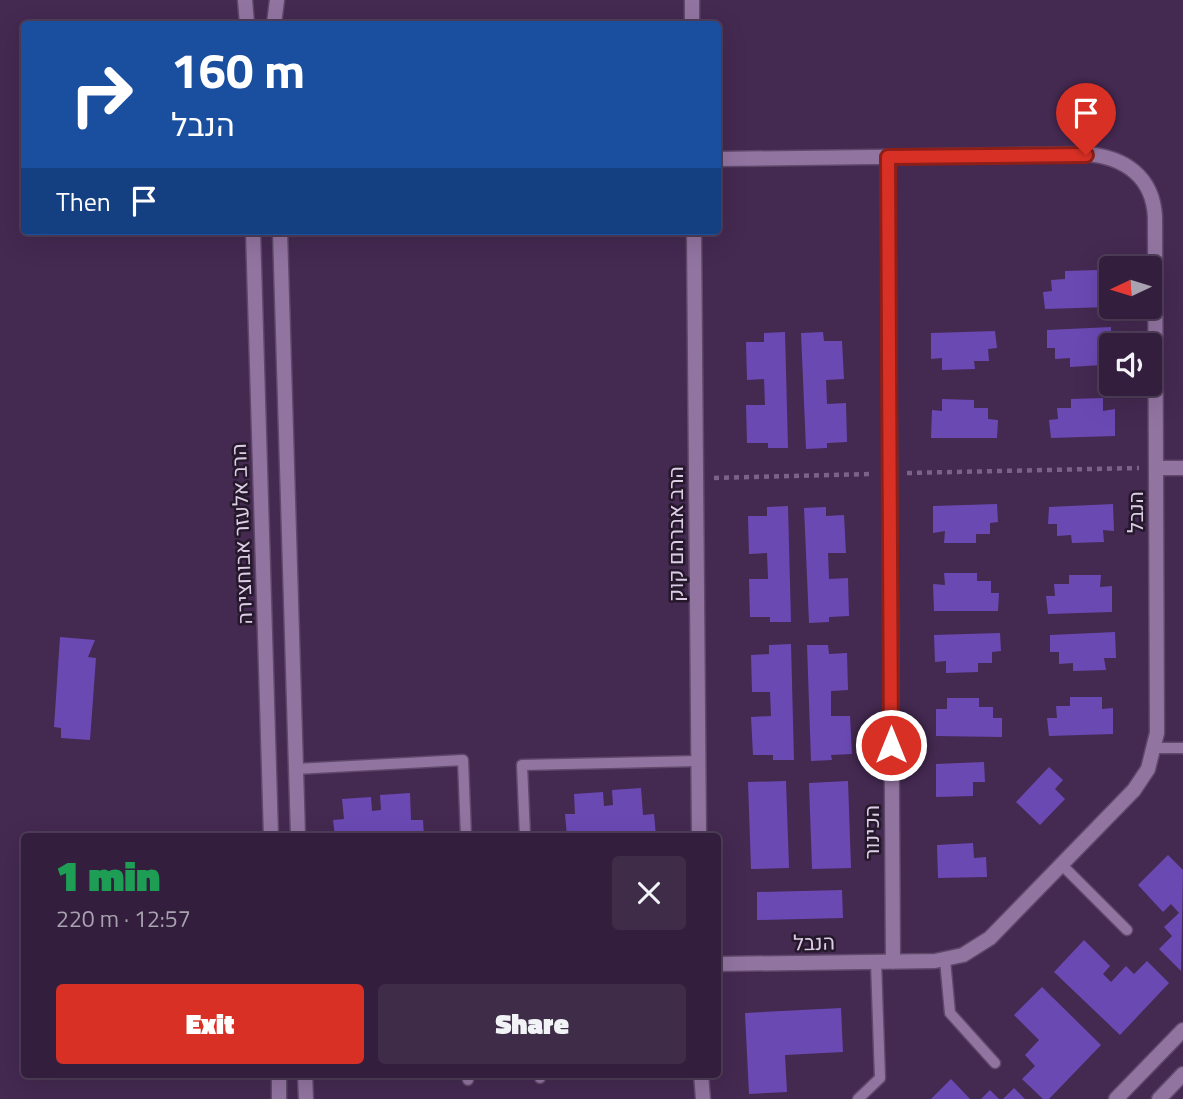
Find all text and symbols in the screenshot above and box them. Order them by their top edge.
text: 160 m [171,32,305,107]
icon: right [56,49,147,140]
pin [1056,83,1116,155]
icon: arrive [1067,94,1105,132]
text: הנבל [171,100,235,148]
text: Then [56,182,111,221]
icon: arrive [125,182,163,220]
north arrow [1099,256,1162,318]
map controls [1099,256,1162,396]
button: sound [1099,333,1162,396]
street label: הרב אלעזר אבוחצירה [222,443,260,625]
street label: הרב אברהם קוק [659,466,691,602]
street label: הנבל [1119,491,1151,533]
position arrow [854,708,928,782]
street label: הכינור [855,805,887,859]
text: 1 min [56,843,160,907]
button: close [612,856,686,930]
text: 220 m · 12:57 [56,901,191,936]
street label: הנבל [793,926,835,958]
button: Exit [56,984,364,1064]
button: Share [378,984,686,1064]

